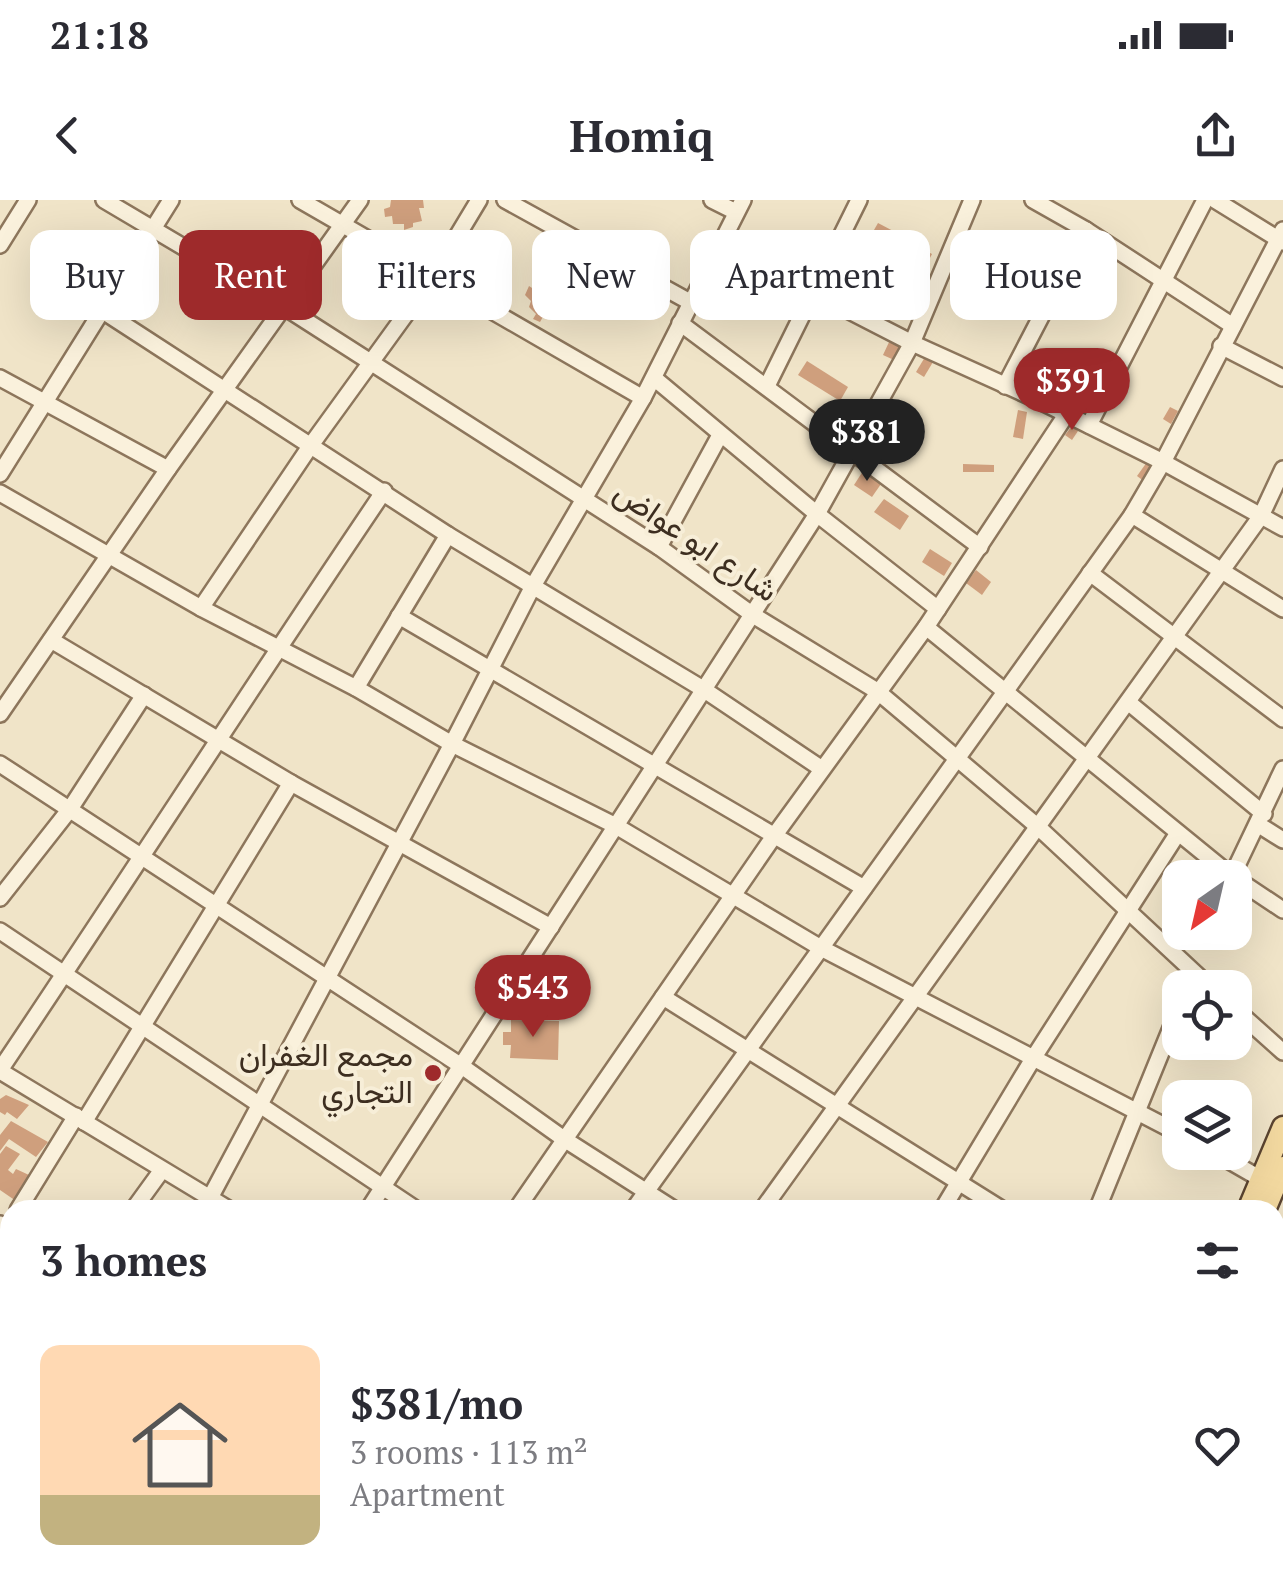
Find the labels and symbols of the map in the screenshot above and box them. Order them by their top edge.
pin: $391 [1013,348,1131,433]
pin: $381 [808,399,926,484]
street label: شارع ابو عواض [605,470,787,612]
north arrow [1162,860,1252,950]
pin: $543 [474,955,592,1040]
place label: مجمع الغفران التجاري [239,1033,413,1118]
marker: مجمع الغفران التجاري [422,1062,444,1084]

